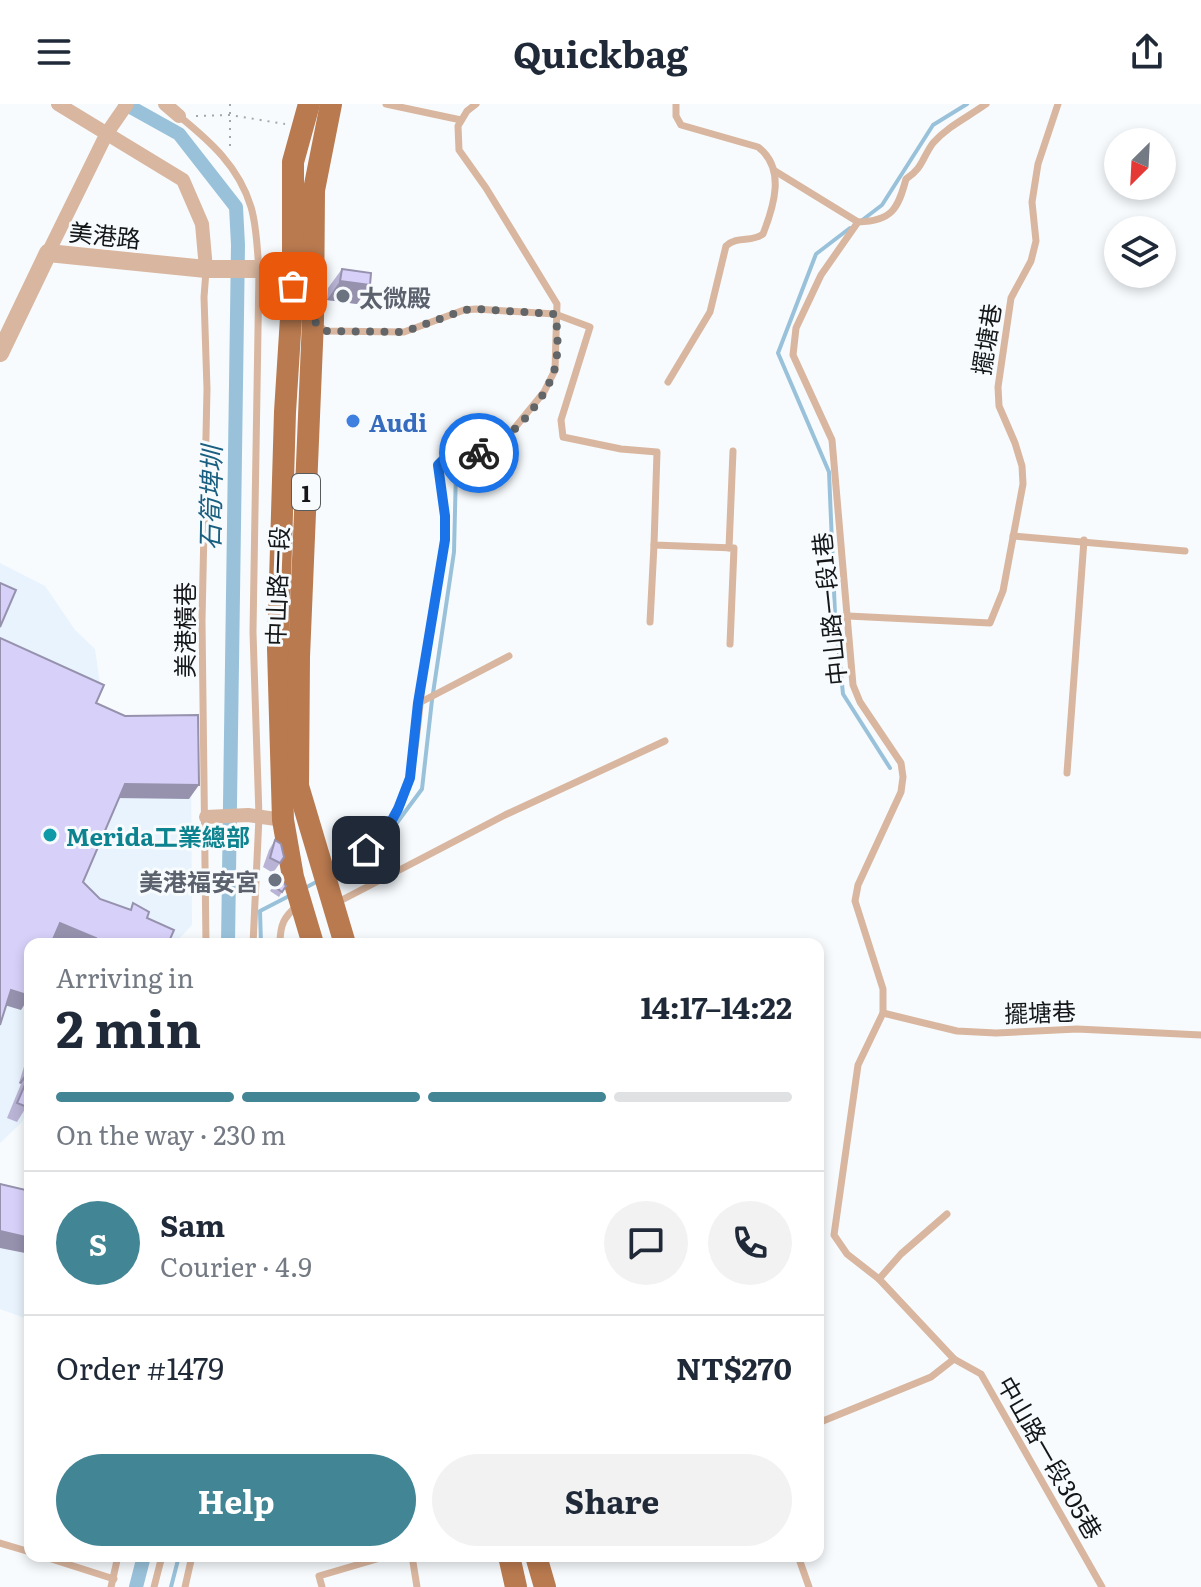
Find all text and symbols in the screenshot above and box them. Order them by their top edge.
text: Quickbag [513,26,688,79]
icon: menu [32,30,76,74]
icon: share [1125,30,1169,74]
north arrow [1104,128,1176,200]
map controls [1104,128,1176,288]
street label: 美港路 [67,213,143,255]
button: layers [1104,216,1176,288]
pin [259,252,327,320]
icon: bag [271,264,315,308]
place label: 太微殿 [359,279,431,314]
marker: 太微殿 [334,287,352,305]
street label: 擺塘巷 [962,301,1008,377]
place label: Audi [369,404,427,439]
marker: Audi [344,412,362,430]
courier [439,413,519,493]
icon: bike [457,431,501,475]
water label: 石筍埤圳 [189,442,229,550]
road number: 1 [292,474,320,510]
street label: 中山路一段 [256,525,296,647]
street label: 中山路一段1巷 [803,531,853,687]
street label: 美港橫巷 [166,582,201,678]
pin [332,816,400,884]
place label: Merida工業總部 [66,818,250,853]
marker: Merida工業總部 [41,826,59,844]
icon: home [344,828,388,872]
place label: 美港福安宮 [139,863,259,898]
marker: 美港福安宮 [266,871,284,889]
text: Arriving in [56,957,194,996]
text: 14:17–14:22 [640,984,792,1028]
text: 2 min [56,987,201,1064]
street label: 擺塘巷 [1003,992,1077,1030]
text: On the way · 230 m [56,1114,286,1153]
button: chat [604,1201,688,1285]
button: phone [708,1201,792,1285]
text: Sam [160,1202,225,1246]
text: S [89,1221,107,1265]
text: Courier · 4.9 [160,1246,312,1285]
text: Order #1479 [56,1345,224,1389]
text: NT$270 [676,1345,792,1389]
street label: 中山路一段305巷 [990,1369,1112,1545]
button: Help [56,1454,416,1546]
button: Share [432,1454,792,1546]

